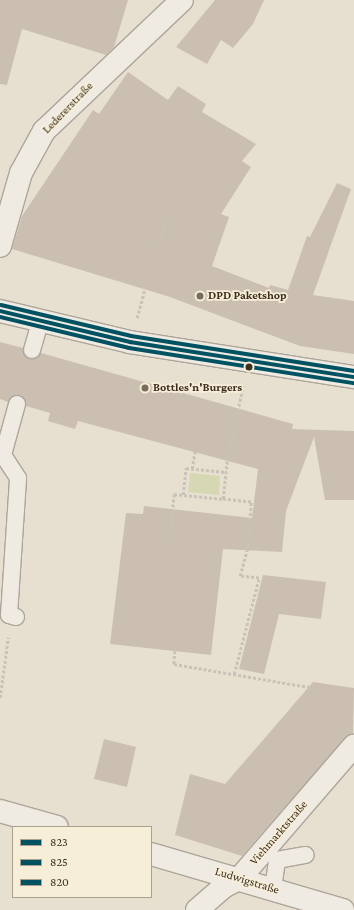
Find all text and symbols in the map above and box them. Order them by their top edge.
street label: Ledererstraße [40,79,96,137]
place label: DPD Paketshop [208,289,287,303]
marker: DPD Paketshop [195,291,205,301]
unlabelled marker [244,362,254,372]
place label: Bottles'n'Burgers [153,381,242,395]
marker: Bottles'n'Burgers [140,383,150,393]
street label: Viehmarktstraße [247,798,311,868]
legend [12,826,152,898]
text: 823 [50,835,68,849]
text: 825 [50,855,68,869]
street label: Ludwigstraße [213,864,281,898]
text: 820 [50,875,69,889]

